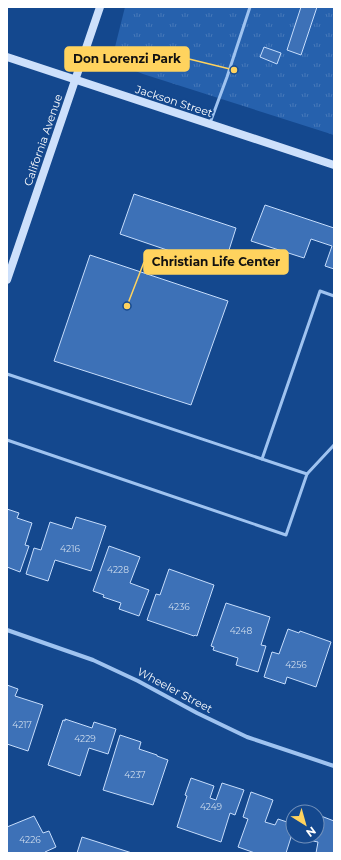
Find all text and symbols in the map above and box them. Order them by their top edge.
callout: Don Lorenzi Park [65,47,189,71]
text: Don Lorenzi Park [73,51,181,66]
street label: Jackson Street [133,82,215,120]
street label: California Avenue [21,92,65,188]
callout: Christian Life Center [144,250,288,274]
text: Christian Life Center [152,254,280,269]
house number: 4216 [60,543,80,554]
house number: 4228 [107,564,129,575]
house number: 4236 [168,601,190,612]
house number: 4248 [230,625,253,636]
house number: 4256 [285,659,307,670]
street label: Wheeler Street [135,664,215,716]
house number: 4217 [12,719,32,730]
house number: 4229 [74,733,96,744]
house number: 4237 [124,769,146,780]
house number: 4249 [200,801,223,812]
north arrow [285,804,325,844]
text: N [303,824,319,840]
house number: 4226 [19,834,41,845]

